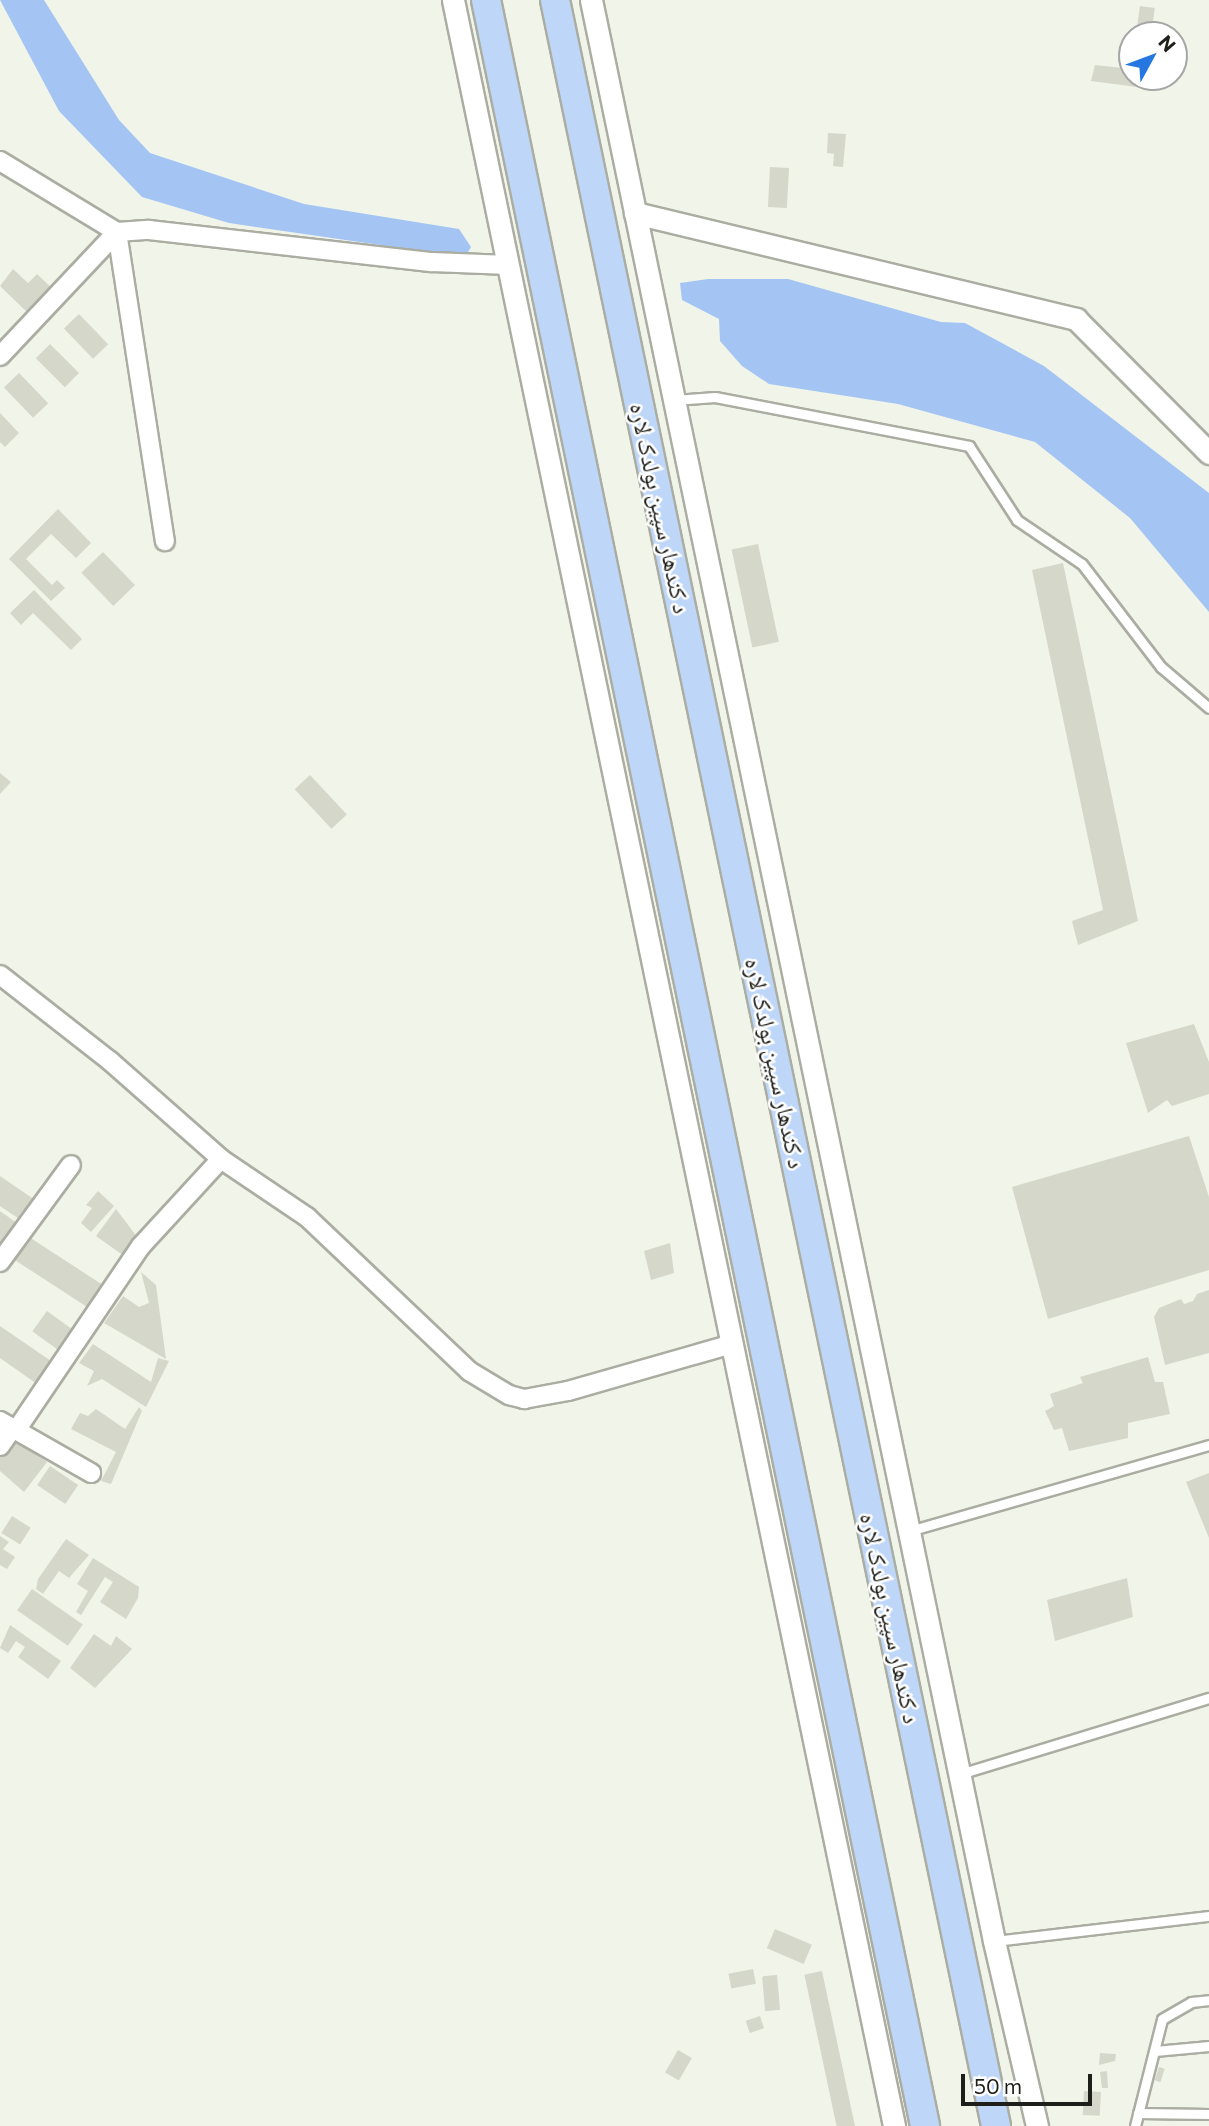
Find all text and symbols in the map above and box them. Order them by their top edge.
north arrow [1118,21,1188,91]
text: N [1154,30,1181,56]
street label: د کندهار سپین بولدک لاره [625,400,697,616]
street label: د کندهار سپین بولدک لاره [740,955,812,1171]
street label: د کندهار سپین بولدک لاره [855,1510,927,1726]
scale bar [964,2060,1095,2104]
text: 50 m [974,2073,1022,2098]

